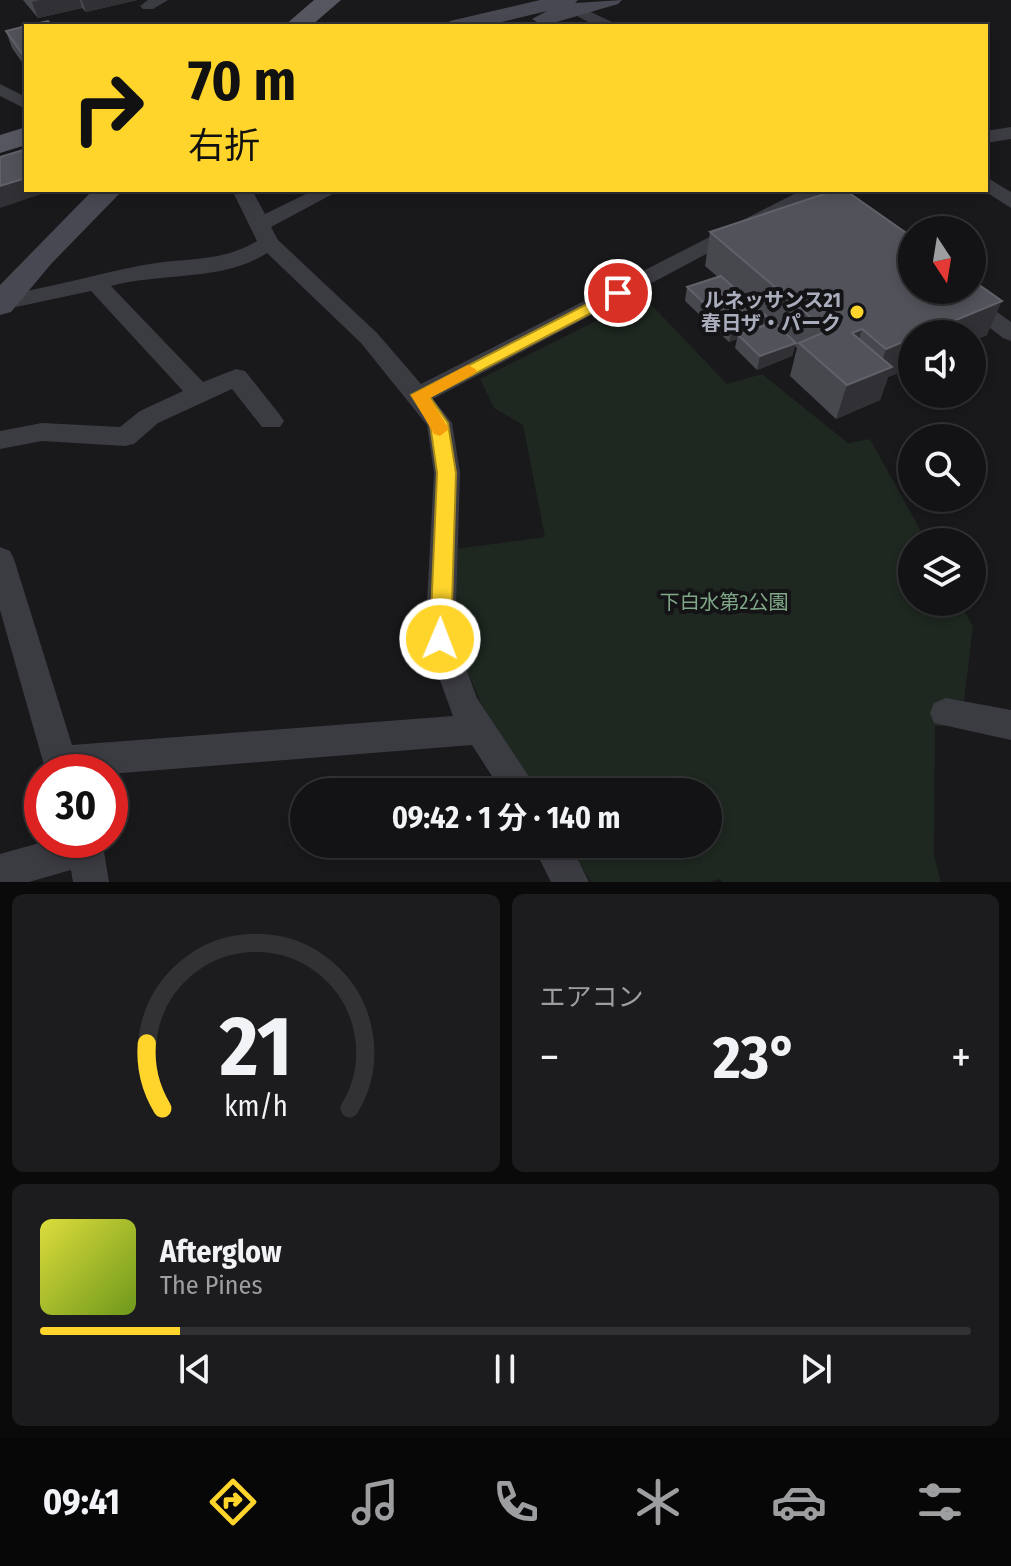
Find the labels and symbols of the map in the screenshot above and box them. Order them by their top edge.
north arrow [898,216,986,304]
pin [584,259,652,327]
place label: ルネッサンス21 春日ザ・パーク [701,288,841,335]
marker: ルネッサンス21 春日ザ・パーク [848,303,866,321]
park label: 下白水第2公園 [660,590,788,614]
position arrow [398,597,482,681]
speed limit sign: 30 [24,754,128,858]

